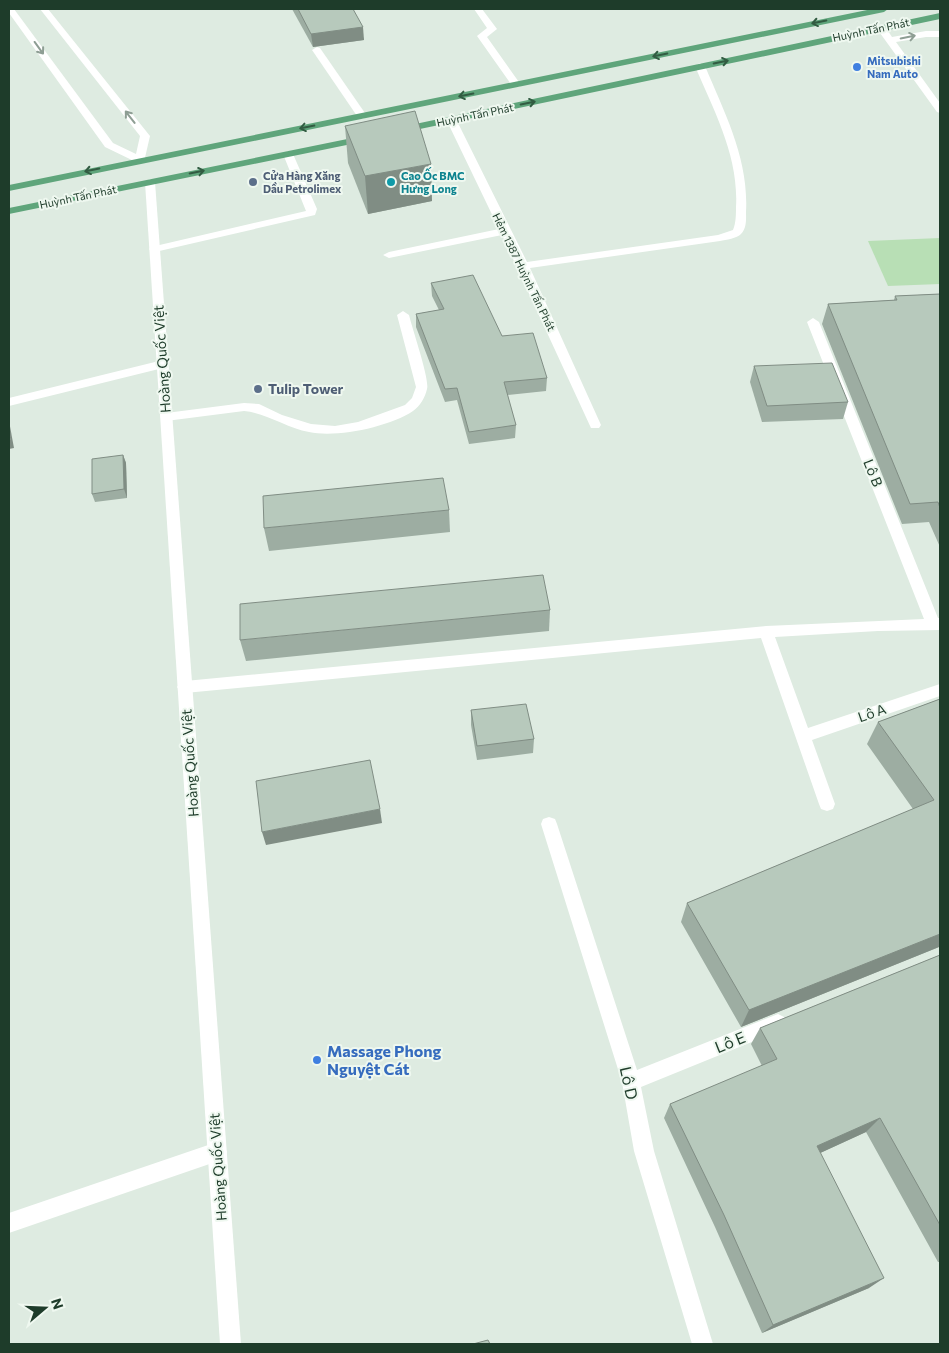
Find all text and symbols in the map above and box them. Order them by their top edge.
street label: Huỳnh Tấn Phát [831,15,911,44]
one-way arrow [811,18,827,27]
one-way arrow [899,32,915,42]
one-way arrow [34,41,44,55]
one-way arrow [652,51,668,60]
place label: Mitsubishi Nam Auto [867,54,921,80]
one-way arrow [713,57,729,66]
marker: Mitsubishi Nam Auto [851,61,863,73]
one-way arrow [459,91,475,100]
one-way arrow [519,98,535,107]
street label: Huỳnh Tấn Phát [435,100,515,129]
one-way arrow [124,111,135,124]
one-way arrow [299,123,315,132]
one-way arrow [85,166,101,176]
one-way arrow [189,166,205,176]
place label: Cao Ốc BMC Hưng Long [401,167,465,195]
place label: Cửa Hàng Xăng Dầu Petrolimex [263,169,342,195]
marker: Cửa Hàng Xăng Dầu Petrolimex [247,176,259,188]
marker: Cao Ốc BMC Hưng Long [385,176,397,188]
street label: Huỳnh Tấn Phát [38,182,118,211]
street label: Hẻm 1387 Huỳnh Tấn Phát [490,211,559,333]
street label: Hoàng Quốc Việt [149,304,174,413]
place label: Tulip Tower [268,380,344,397]
marker: Tulip Tower [252,383,264,395]
street label: Lô B [860,457,887,489]
street label: Lô A [855,700,888,725]
street label: Hoàng Quốc Việt [177,708,202,817]
street label: Lô E [712,1027,748,1056]
place label: Massage Phong Nguyệt Cát [327,1041,442,1079]
marker: Massage Phong Nguyệt Cát [311,1054,323,1066]
street label: Lô D [616,1064,643,1101]
street label: Hoàng Quốc Việt [205,1112,230,1221]
north arrow [20,1283,70,1333]
text: N [48,1296,68,1311]

